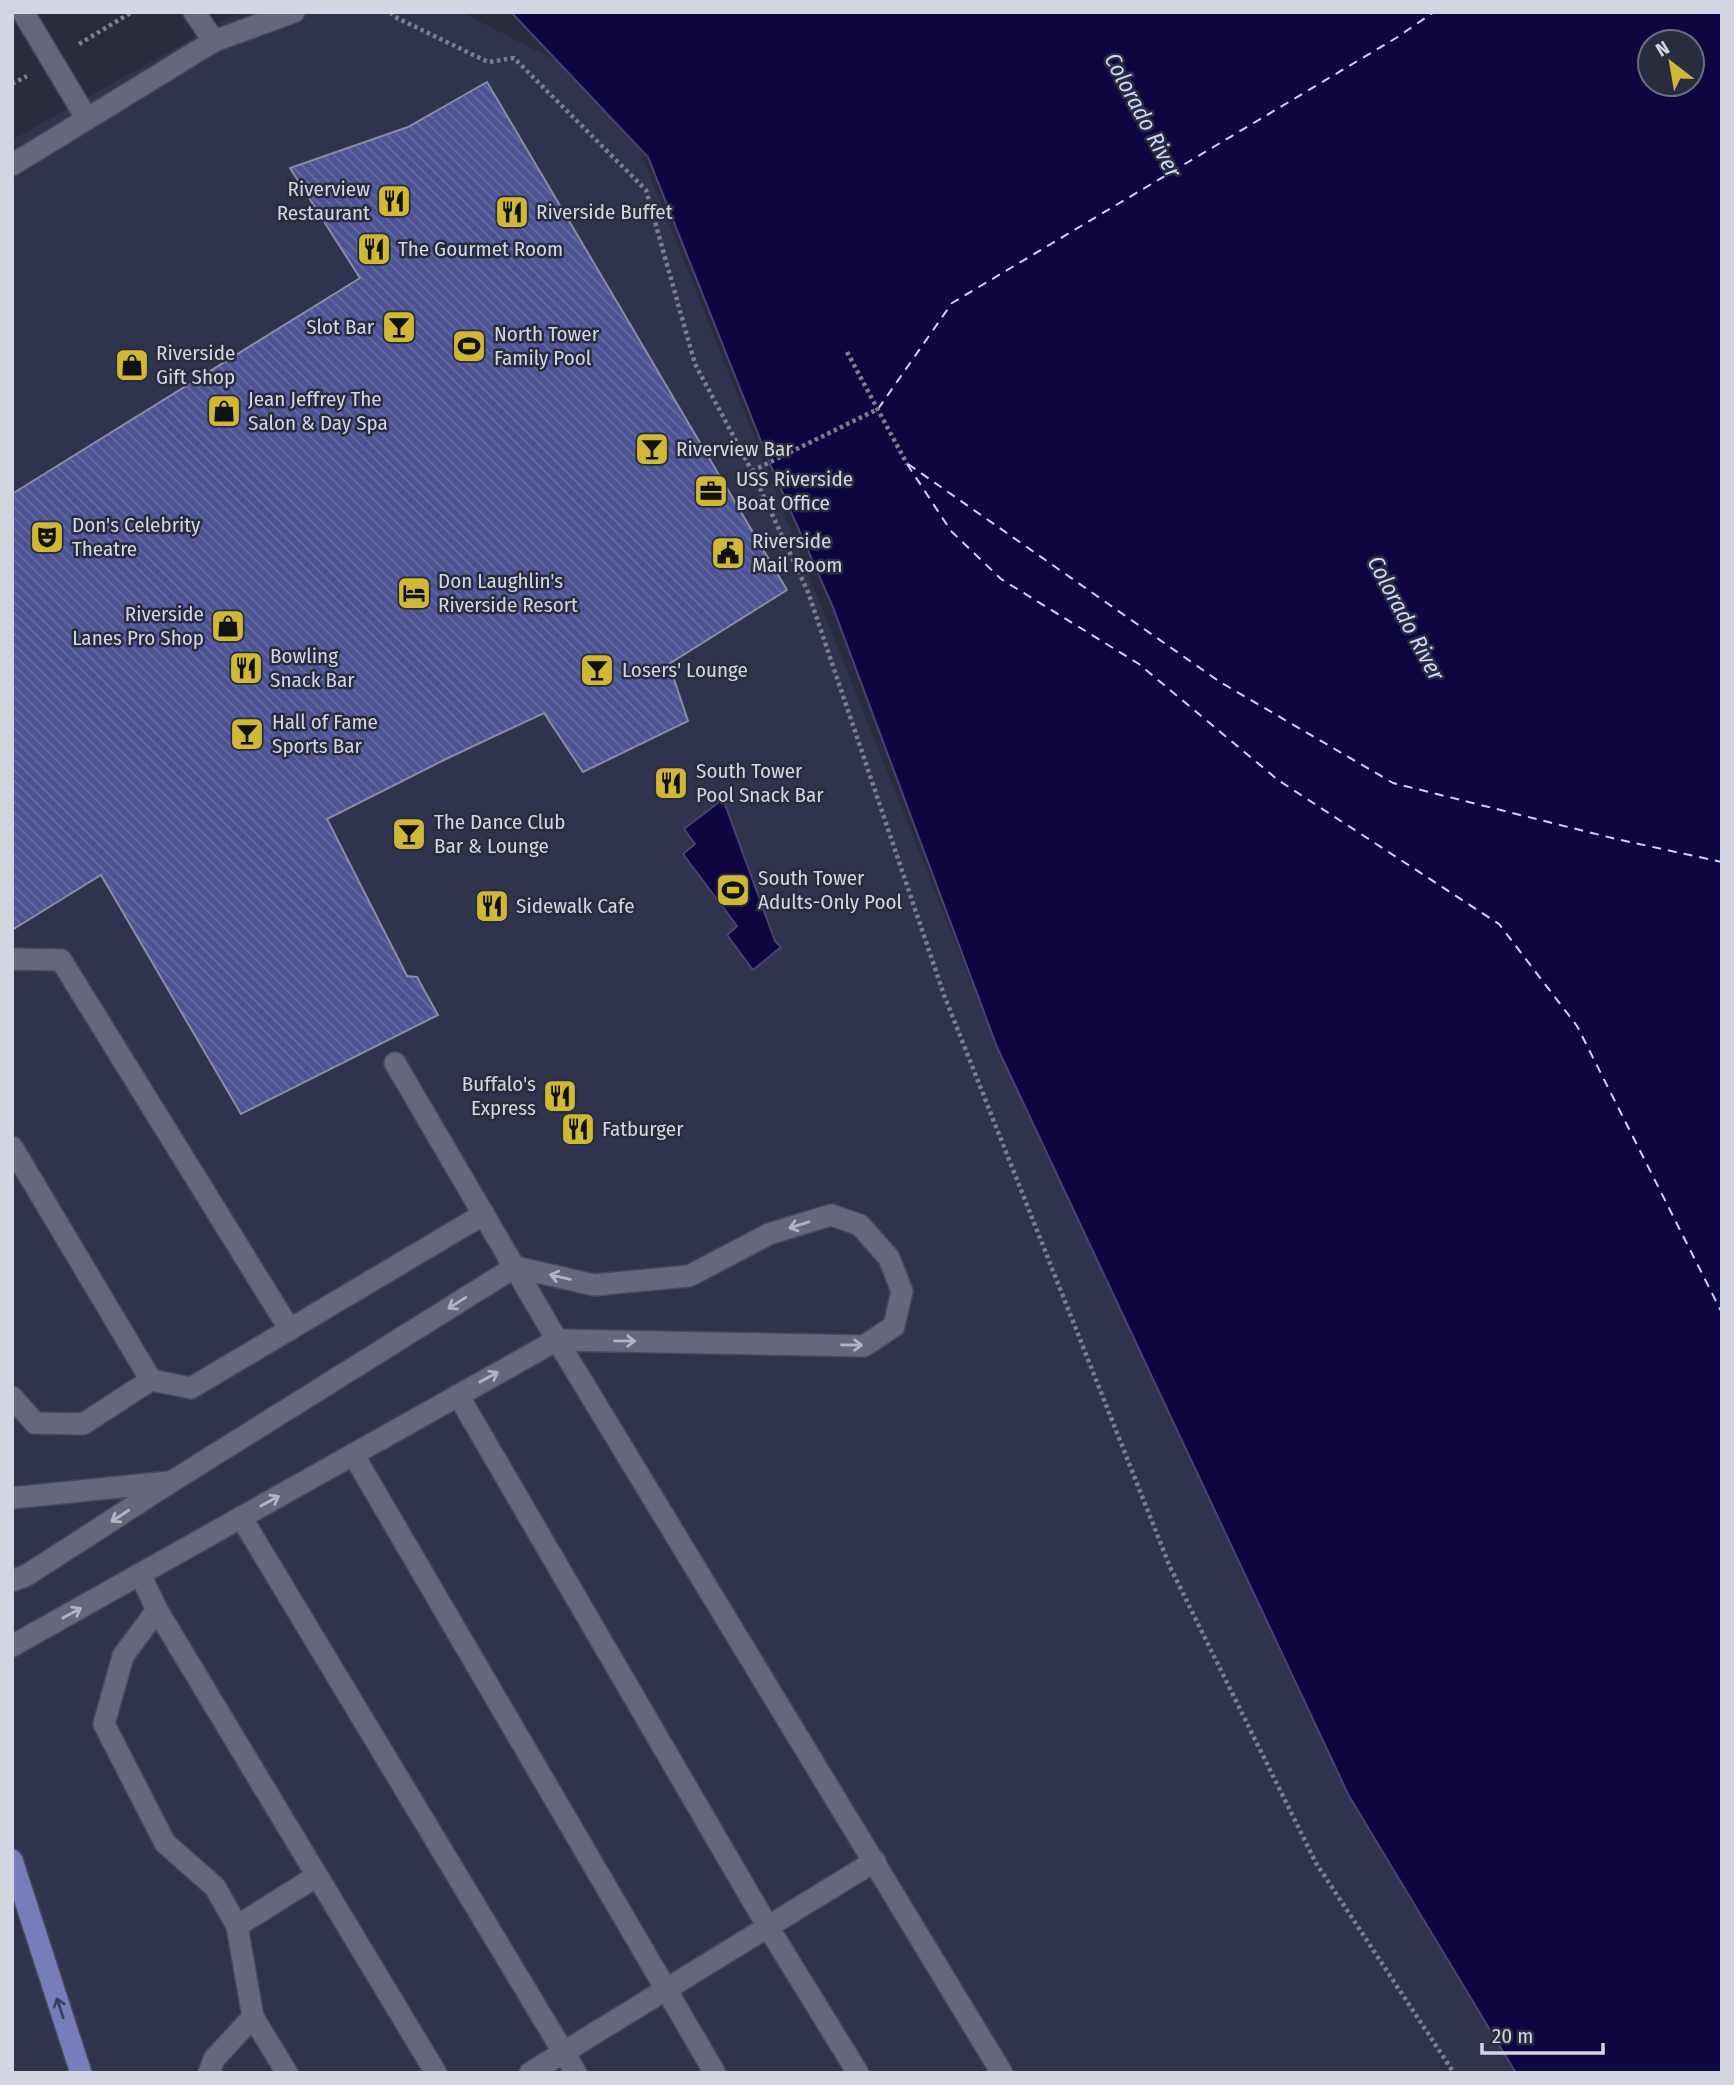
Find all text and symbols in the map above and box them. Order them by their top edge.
north arrow [1636,28,1706,98]
text: N [1652,36,1673,62]
water label: Colorado River [1098,48,1188,183]
place label: Riverview Restaurant [277,176,370,226]
restaurant icon: Riverview Restaurant [375,182,413,220]
restaurant icon: Riverside Buffet [493,193,531,231]
place label: Riverside Buffet [536,199,673,225]
restaurant icon: The Gourmet Room [355,230,393,268]
place label: The Gourmet Room [398,236,563,262]
bar icon: Slot Bar [380,308,418,346]
place label: Slot Bar [306,314,375,340]
place label: North Tower Family Pool [494,321,600,371]
sports icon: North Tower Family Pool [450,327,488,365]
place label: Riverside Gift Shop [156,340,235,390]
shop icon: Riverside Gift Shop [113,346,151,384]
place label: Jean Jeffrey The Salon & Day Spa [248,386,388,436]
shop icon: Jean Jeffrey The Salon & Day Spa [205,392,243,430]
bar icon: Riverview Bar [633,430,671,468]
place label: Riverview Bar [676,436,793,462]
place label: USS Riverside Boat Office [736,466,853,516]
office icon: USS Riverside Boat Office [692,472,730,510]
place label: Don's Celebrity Theatre [72,512,201,562]
theatre icon: Don's Celebrity Theatre [28,518,66,556]
place label: Riverside Mail Room [752,528,842,578]
public building icon: Riverside Mail Room [709,534,747,572]
water label: Colorado River [1361,551,1451,686]
place label: Don Laughlin's Riverside Resort [438,568,578,618]
hotel icon: Don Laughlin's Riverside Resort [395,574,433,612]
place label: Riverside Lanes Pro Shop [72,601,204,651]
shop icon: Riverside Lanes Pro Shop [209,607,247,645]
place label: Bowling Snack Bar [270,643,355,693]
restaurant icon: Bowling Snack Bar [227,649,265,687]
bar icon: Losers' Lounge [578,651,616,689]
place label: Losers' Lounge [622,657,748,683]
place label: Hall of Fame Sports Bar [272,709,378,759]
bar icon: Hall of Fame Sports Bar [228,715,266,753]
place label: South Tower Pool Snack Bar [696,758,824,808]
restaurant icon: South Tower Pool Snack Bar [652,764,690,802]
place label: The Dance Club Bar & Lounge [434,809,566,859]
bar icon: The Dance Club Bar & Lounge [390,815,428,853]
place label: South Tower Adults-Only Pool [758,865,903,915]
sports icon: South Tower Adults-Only Pool [714,871,752,909]
restaurant icon: Sidewalk Cafe [473,887,511,925]
place label: Sidewalk Cafe [516,893,635,919]
place label: Buffalo's Express [462,1071,536,1121]
restaurant icon: Buffalo's Express [541,1077,579,1115]
restaurant icon: Fatburger [559,1110,597,1148]
place label: Fatburger [602,1116,684,1142]
one-way arrow [788,1219,810,1232]
one-way arrow [549,1270,572,1283]
one-way arrow [448,1296,468,1310]
one-way arrow [613,1334,636,1348]
one-way arrow [840,1338,863,1352]
one-way arrow [479,1370,499,1384]
one-way arrow [259,1494,280,1507]
one-way arrow [111,1510,131,1524]
one-way arrow [61,1606,81,1620]
one-way arrow [53,1997,65,2019]
scale bar [1482,2011,1603,2056]
text: 20 m [1492,2023,1533,2049]

